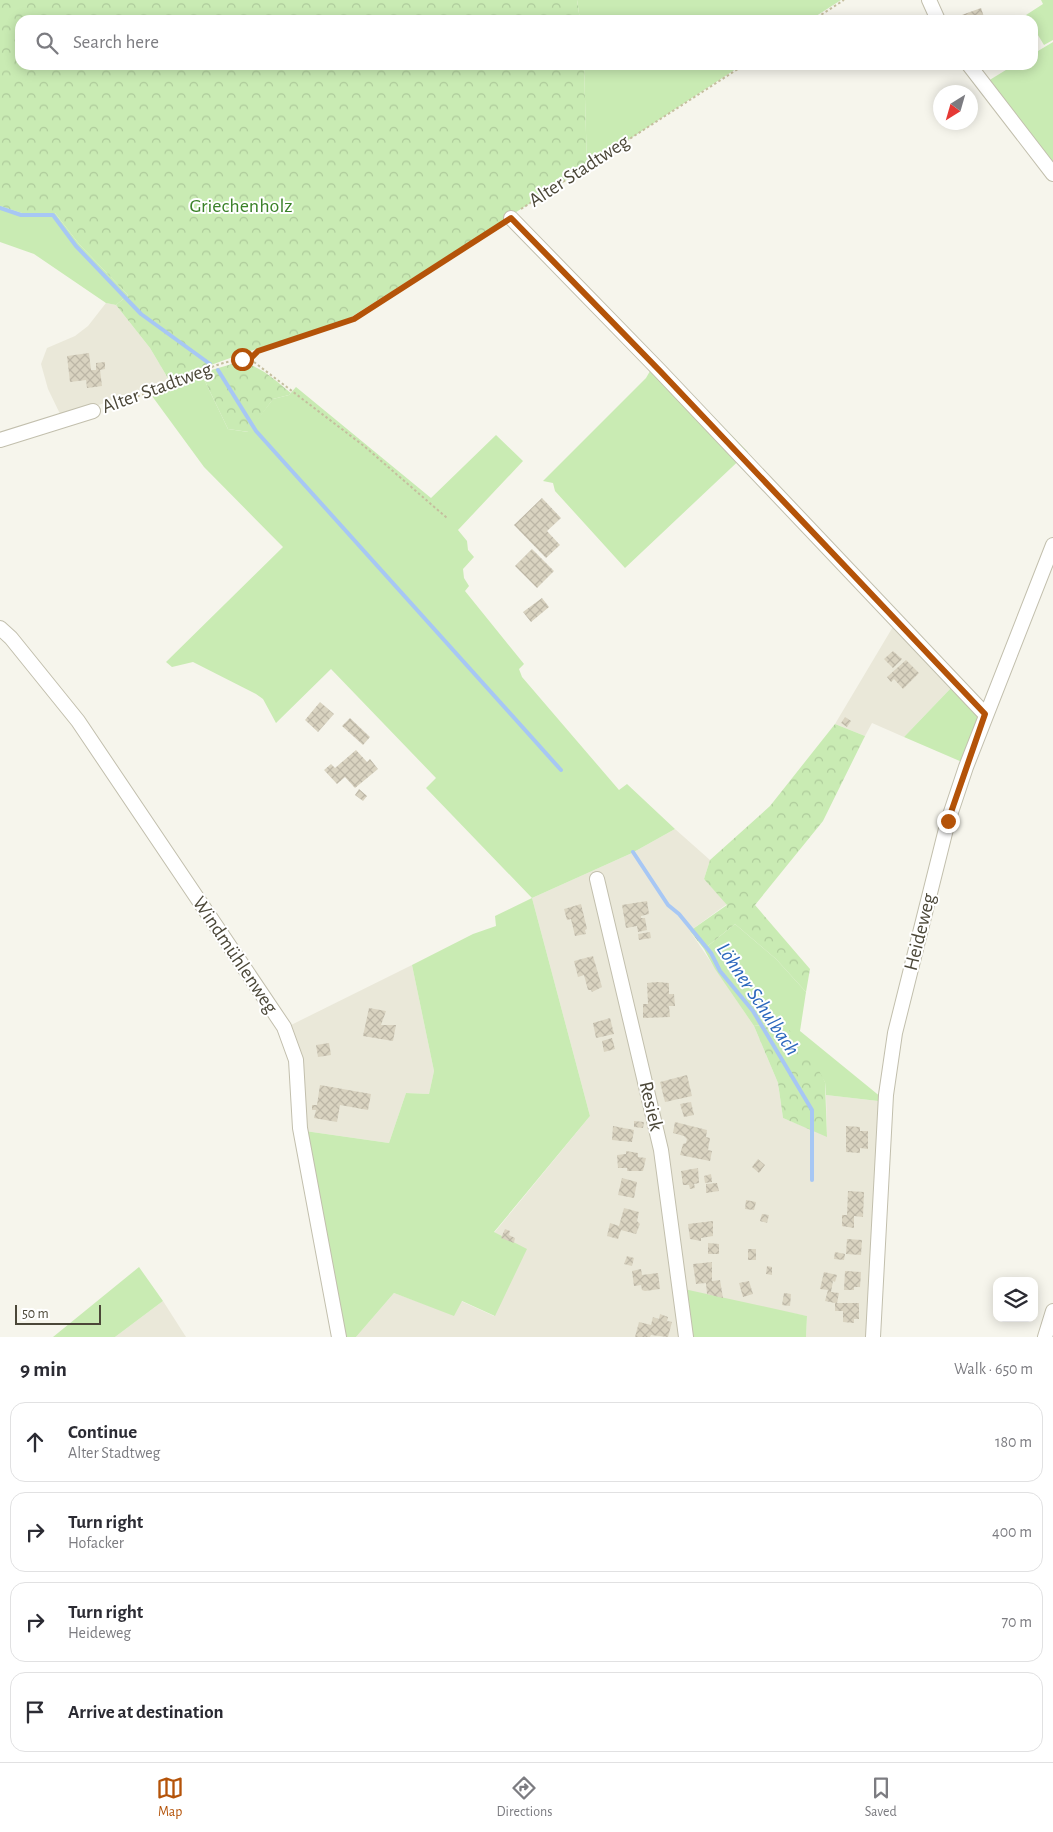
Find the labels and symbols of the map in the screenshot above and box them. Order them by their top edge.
north arrow [933,85,978,130]
street label: Alter Stadtweg [525,131,633,211]
park label: Griechenholz [189,196,293,216]
route start [231,348,254,371]
street label: Alter Stadtweg [99,359,215,417]
route end [937,810,960,833]
street label: Heideweg [901,891,939,973]
street label: Windmühlenweg [189,893,281,1017]
water label: Löhner Schulbach [713,939,803,1059]
street label: Resiek [636,1079,666,1133]
scale bar [15,1302,101,1325]

